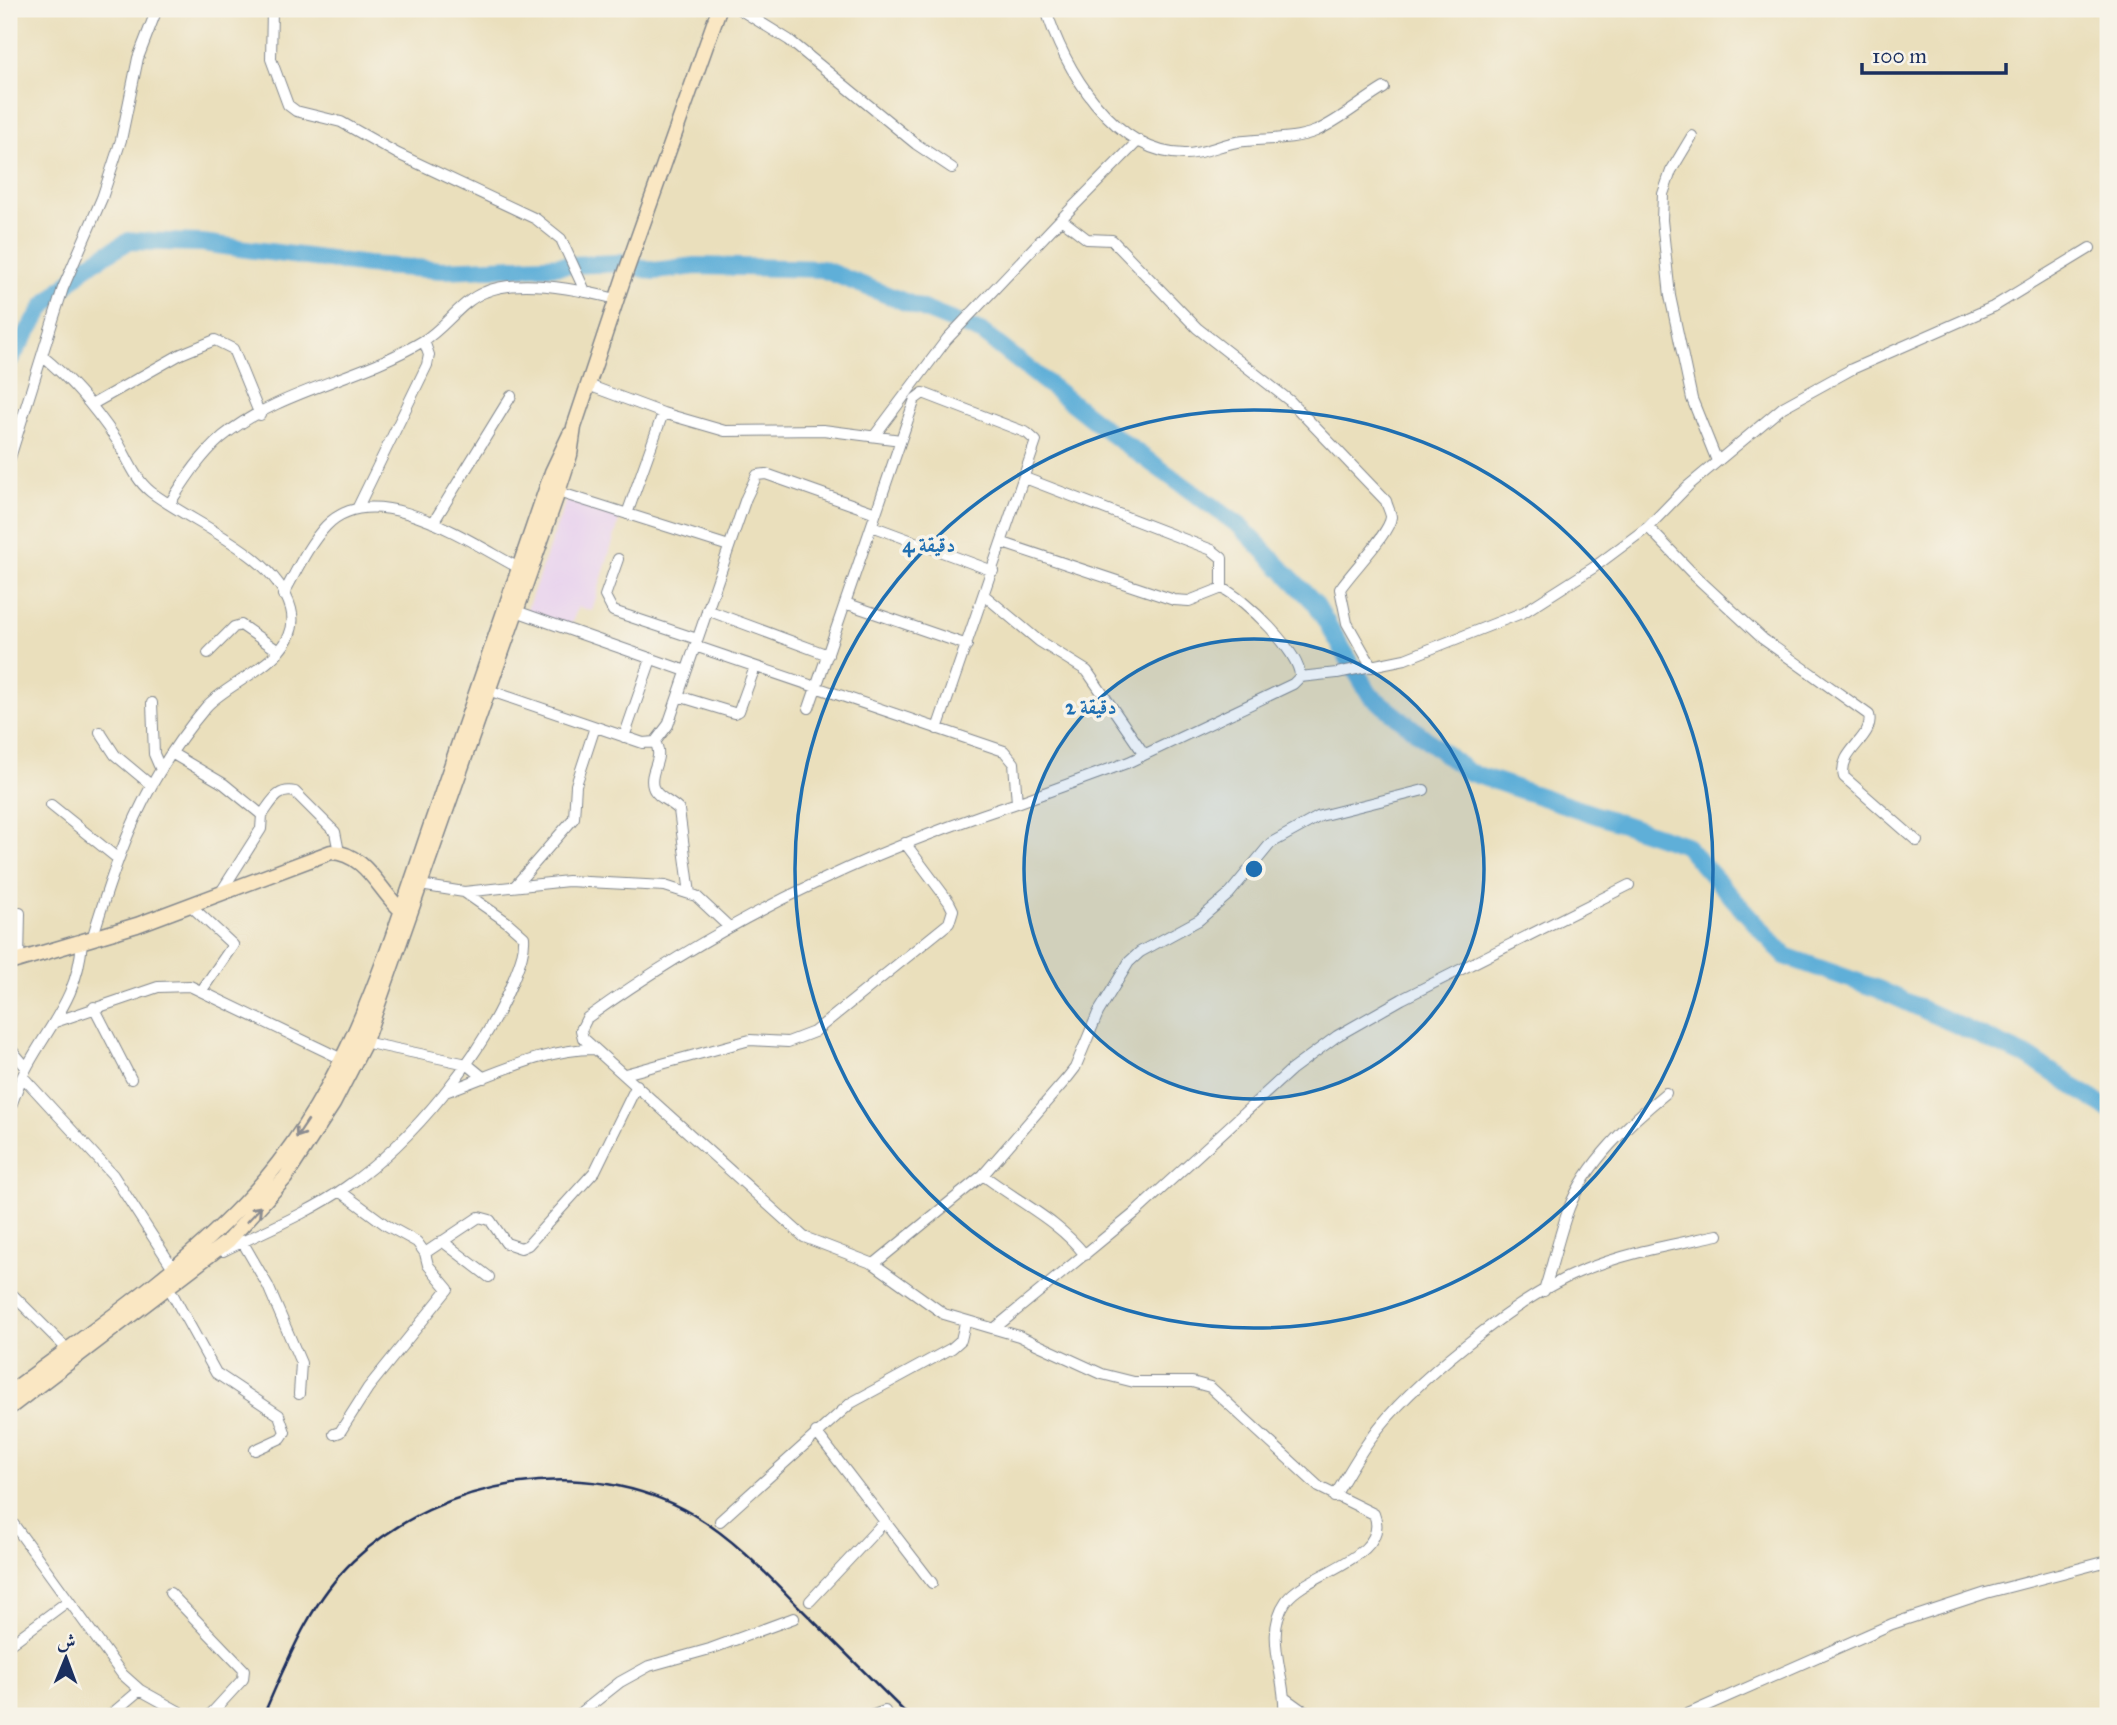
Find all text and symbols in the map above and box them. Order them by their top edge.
scale bar [1862,32,2005,76]
text: 100 m [1872,43,1927,69]
text: 4 دقيقة [903,532,955,558]
text: 2 دقيقة [1065,694,1117,720]
centre of rings [1242,857,1266,881]
one-way arrow [295,1119,309,1138]
one-way arrow [246,1206,263,1223]
north arrow [32,1624,102,1694]
text: ش [57,1630,76,1653]

